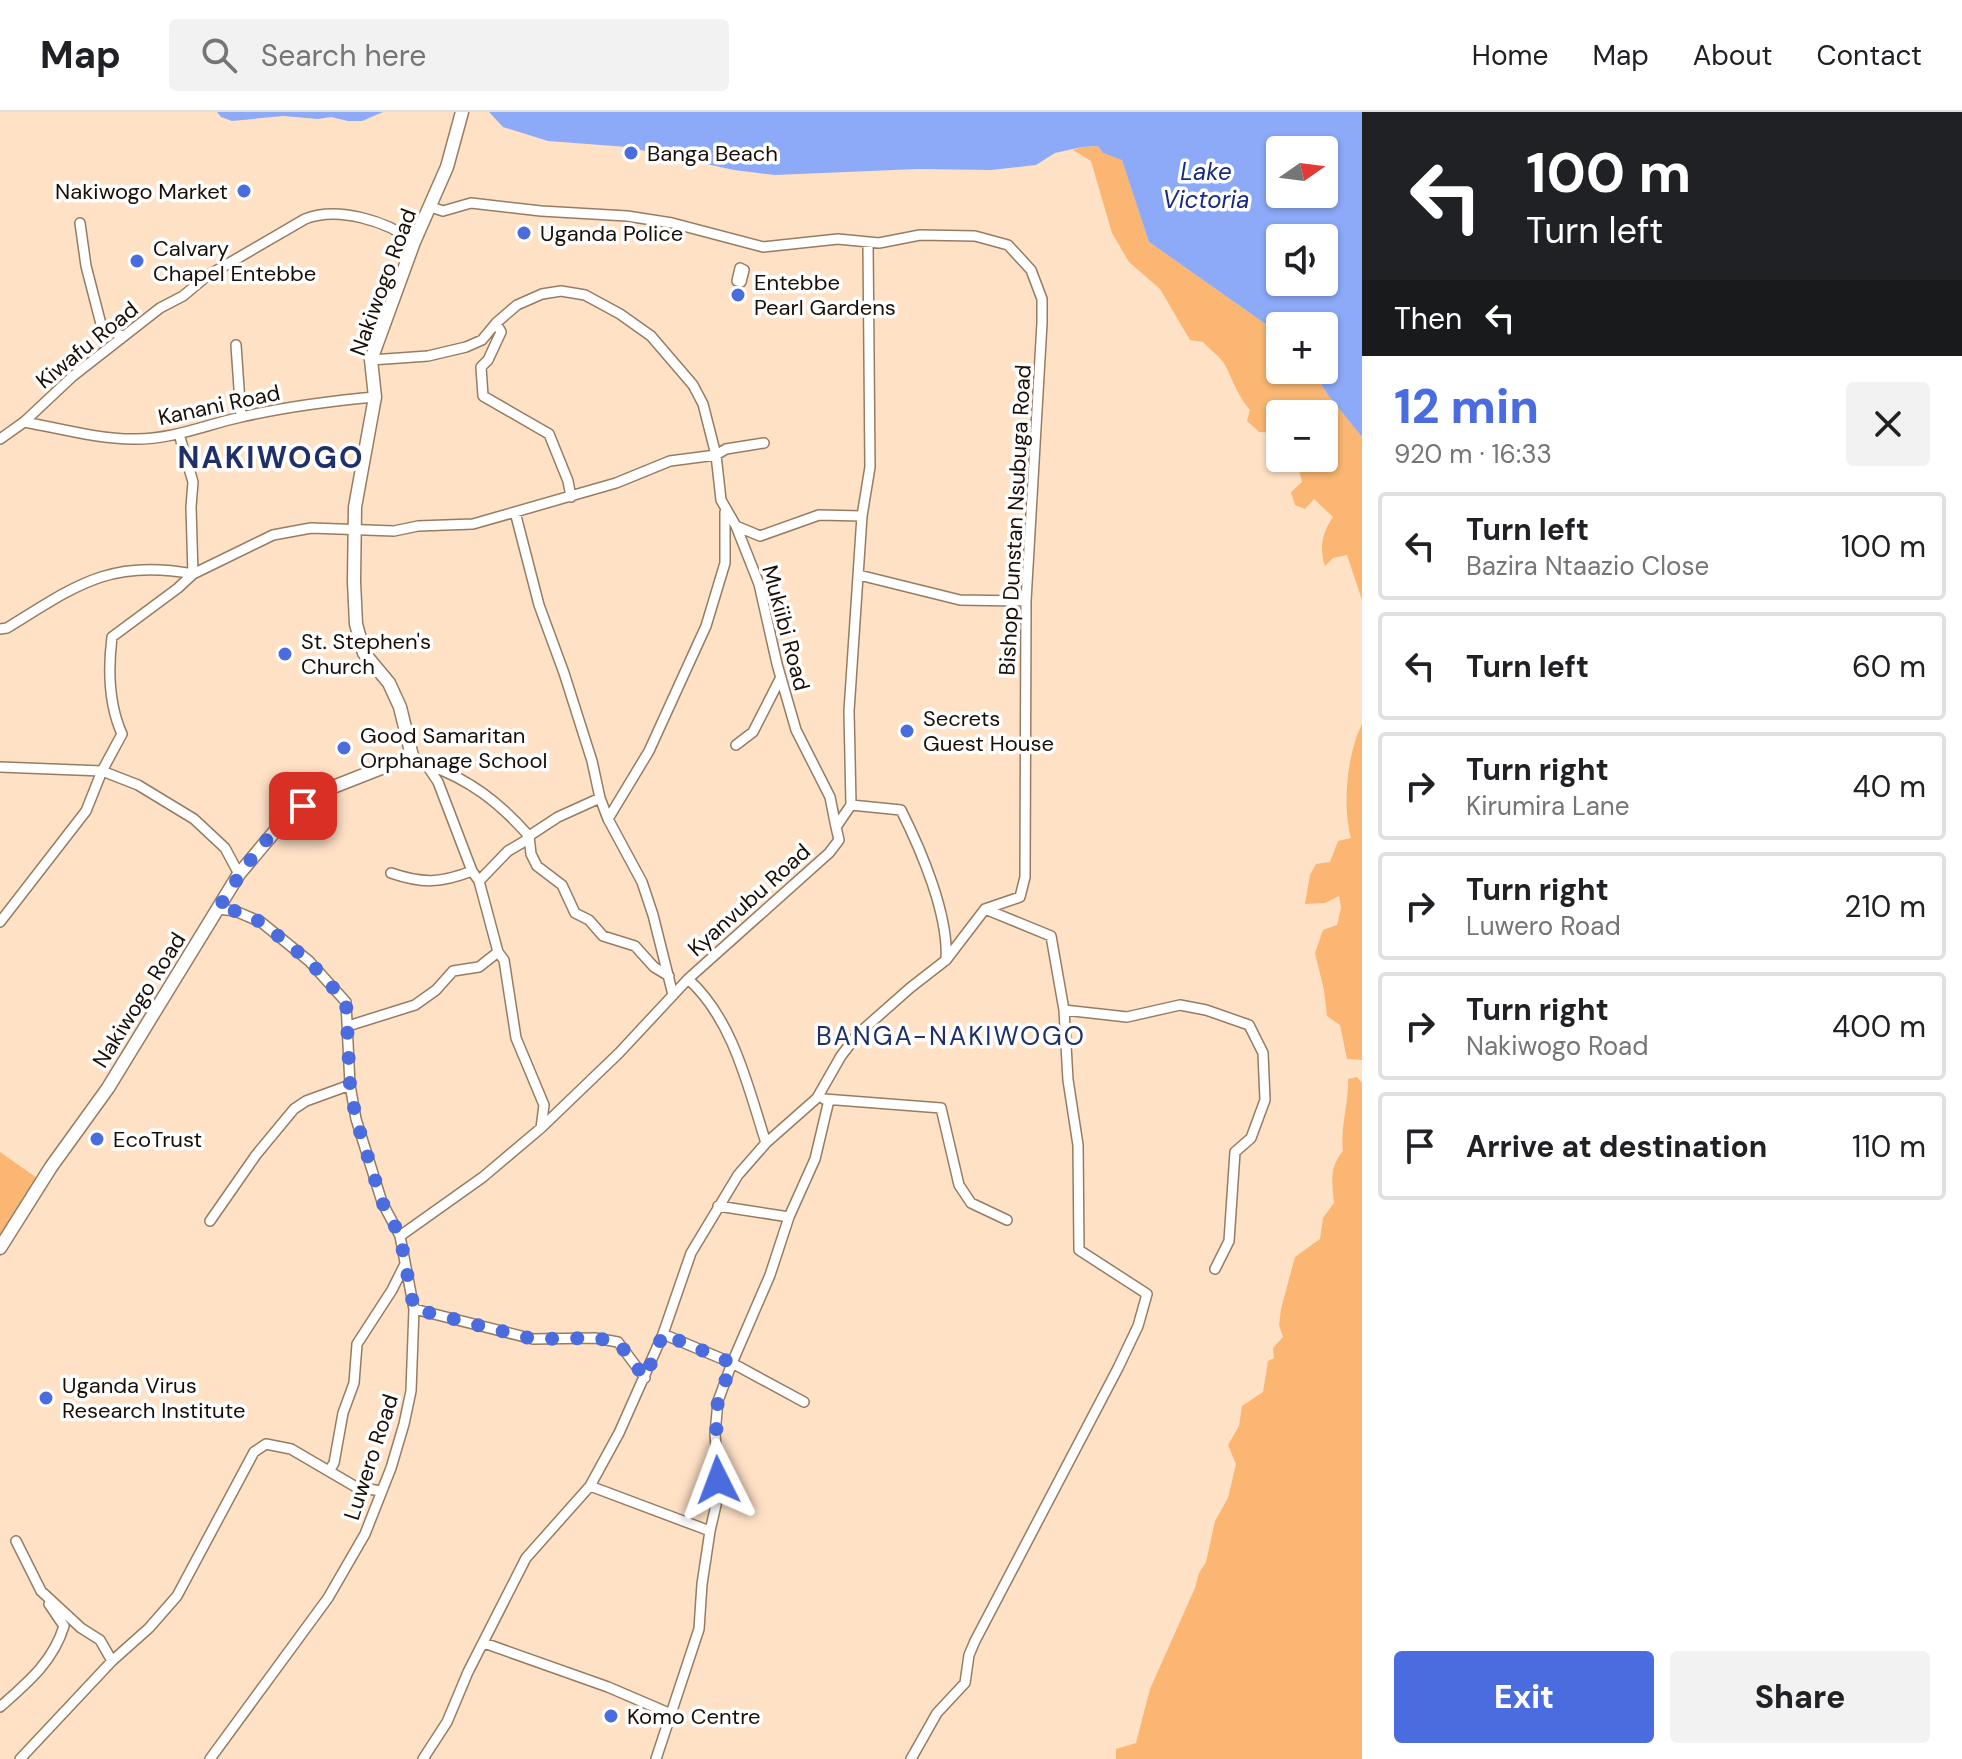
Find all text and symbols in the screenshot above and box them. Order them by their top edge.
search box [169,19,729,91]
text: Map [40,30,121,80]
icon: search [197,33,241,77]
text: Search here [261,36,426,75]
text: Home [1472,37,1548,74]
text: Map [1592,37,1649,74]
text: About [1693,37,1772,74]
text: Contact [1816,37,1922,74]
north arrow [1266,136,1338,208]
map controls [1266,136,1338,472]
text: 100 m [1526,136,1691,209]
place label: Banga Beach [647,139,778,168]
marker: Banga Beach [622,144,640,162]
icon: left [1394,144,1498,248]
water label: Lake Victoria [1163,156,1249,215]
place label: Nakiwogo Market [55,177,228,206]
marker: Nakiwogo Market [235,182,253,200]
street label: Nakiwogo Road [343,204,423,360]
text: Turn left [1526,207,1663,254]
place label: Uganda Police [540,219,683,248]
marker: Uganda Police [515,224,533,242]
button: sound [1266,224,1338,296]
place label: Calvary Chapel Entebbe [153,234,316,288]
marker: Calvary Chapel Entebbe [128,252,146,270]
place label: Entebbe Pearl Gardens [754,268,896,322]
marker: Entebbe Pearl Gardens [729,286,747,304]
street label: Kiwafu Road [30,295,144,395]
icon: left [1478,296,1522,340]
text: Then [1394,299,1462,338]
button: + [1266,312,1338,384]
street label: Bishop Dunstan Nsubuga Road [992,364,1038,676]
text: 12 min [1394,375,1539,438]
street label: Kanani Road [155,378,283,432]
button: close [1846,382,1930,466]
button: − [1266,400,1338,472]
text: 920 m · 16:33 [1394,437,1552,471]
district label: NAKIWOGO [178,438,364,477]
text: Turn left [1466,510,1589,549]
icon: left [1398,524,1442,568]
text: 100 m [1841,527,1926,566]
text: Bazira Ntaazio Close [1466,549,1709,583]
street label: Mukiibi Road [755,562,817,694]
place label: St. Stephen's Church [301,627,431,681]
icon: left [1398,644,1442,688]
marker: St. Stephen's Church [276,645,294,663]
text: Turn left [1466,647,1589,686]
text: 60 m [1852,647,1926,686]
place label: Secrets Guest House [923,704,1054,758]
place label: Good Samaritan Orphanage School [360,721,547,775]
marker: Secrets Guest House [898,722,916,740]
marker: Good Samaritan Orphanage School [335,739,353,757]
text: Turn right [1466,750,1609,789]
icon: right [1398,764,1442,808]
text: 40 m [1853,767,1926,806]
pin [269,772,337,840]
icon: arrive [281,784,325,828]
text: Kirumira Lane [1466,789,1630,823]
street label: Kyanvubu Road [682,837,816,963]
text: Turn right [1466,870,1609,909]
icon: right [1398,884,1442,928]
text: 210 m [1844,887,1926,926]
text: Luwero Road [1466,909,1621,943]
street label: Nakiwogo Road [86,927,192,1073]
text: Turn right [1466,990,1609,1029]
icon: right [1398,1004,1442,1048]
text: 400 m [1832,1007,1926,1046]
district label: BANGA-NAKIWOGO [816,1019,1086,1053]
text: Nakiwogo Road [1466,1029,1649,1063]
icon: arrive [1398,1124,1442,1168]
place label: EcoTrust [113,1125,202,1154]
text: Arrive at destination [1466,1127,1767,1166]
text: 110 m [1852,1127,1926,1166]
marker: EcoTrust [88,1130,106,1148]
place label: Uganda Virus Research Institute [62,1371,246,1425]
marker: Uganda Virus Research Institute [37,1389,55,1407]
street label: Luwero Road [337,1390,405,1524]
position arrow [676,1438,760,1522]
button: Exit [1394,1651,1654,1743]
button: Share [1670,1651,1930,1743]
place label: Komo Centre [627,1702,760,1731]
marker: Komo Centre [602,1707,620,1725]

